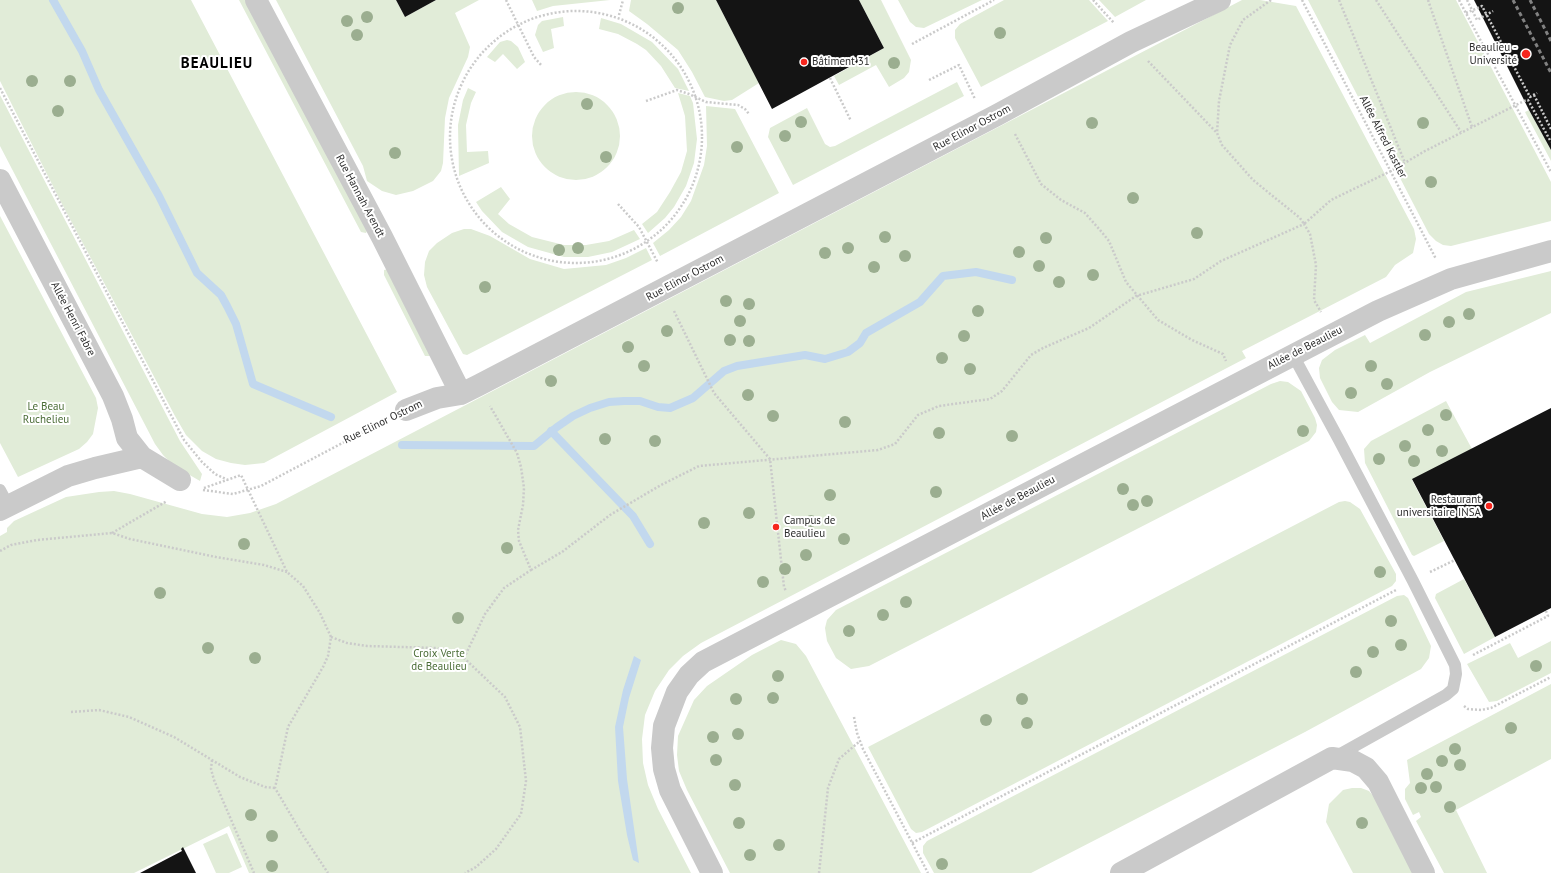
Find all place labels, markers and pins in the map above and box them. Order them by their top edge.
place label: Beaulieu - Université [1469,41,1517,67]
marker: Beaulieu - Université [1520,48,1532,60]
place label: Bâtiment 31 [812,55,870,69]
marker: Bâtiment 31 [799,57,809,67]
place label: Restaurant universitaire INSA [1397,493,1481,519]
marker: Restaurant universitaire INSA [1484,501,1494,511]
place label: Campus de Beaulieu [784,514,835,540]
marker: Campus de Beaulieu [771,522,781,532]

